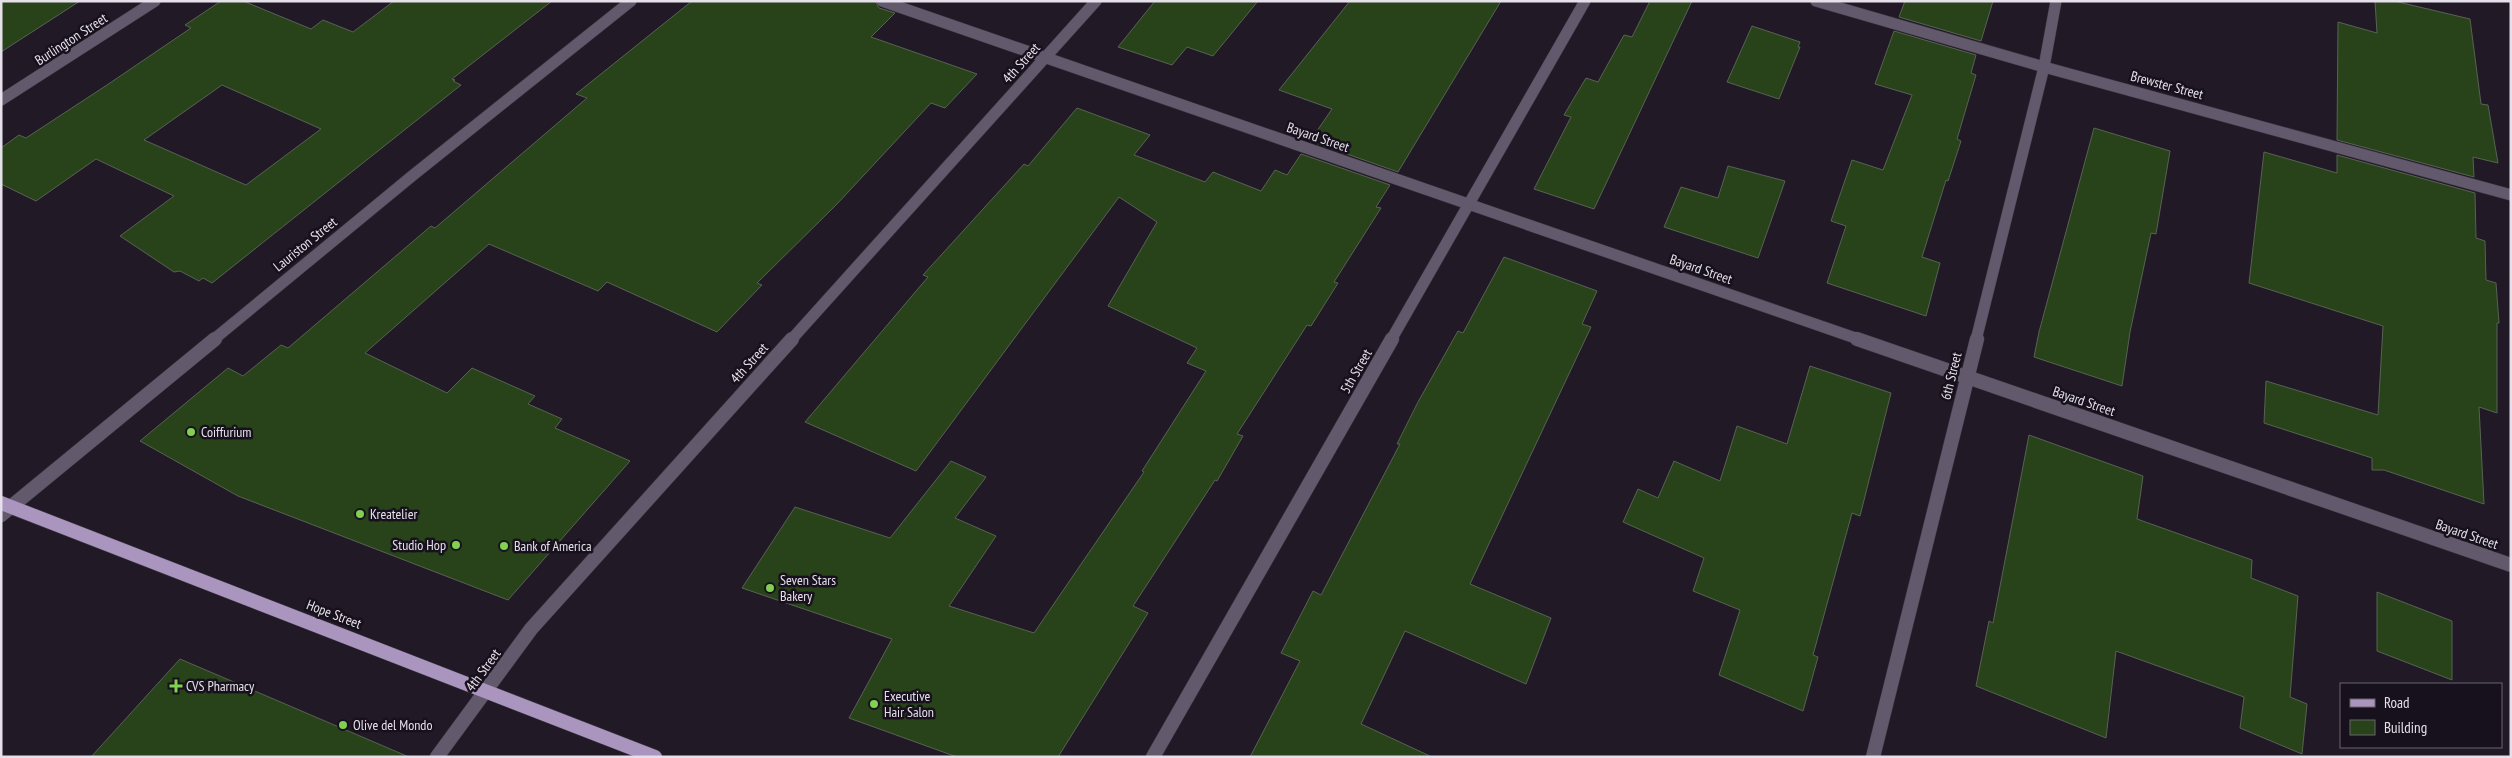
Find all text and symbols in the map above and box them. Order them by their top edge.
street label: Burlington Street [31,9,111,69]
street label: 4th Street [998,39,1044,87]
street label: Brewster Street [2129,67,2205,103]
street label: Bayard Street [1284,118,1352,156]
street label: Lauriston Street [270,213,341,275]
street label: Bayard Street [1667,250,1735,288]
street label: 4th Street [726,339,772,387]
street label: 5th Street [1336,345,1376,396]
street label: 6th Street [1936,350,1966,402]
street label: Bayard Street [2050,382,2118,420]
place label: Coiffurium [201,423,251,441]
marker: Coiffurium [185,426,197,438]
place label: Kreatelier [370,505,417,523]
marker: Kreatelier [354,508,366,520]
street label: Bayard Street [2433,515,2501,553]
place label: Studio Hop [392,536,446,554]
place label: Bank of America [514,537,591,555]
marker: Studio Hop [450,539,462,551]
marker: Bank of America [498,540,510,552]
place label: Seven Stars Bakery [780,571,836,605]
marker: Seven Stars Bakery [764,582,776,594]
street label: Hope Street [304,595,364,633]
street label: 4th Street [462,645,505,695]
place label: CVS Pharmacy [186,677,255,695]
marker: CVS Pharmacy [170,680,182,692]
legend [2340,683,2502,748]
place label: Executive Hair Salon [884,687,934,721]
text: Road [2384,693,2410,712]
marker: Executive Hair Salon [868,698,880,710]
place label: Olive del Mondo [353,716,432,734]
text: Building [2384,718,2427,737]
marker: Olive del Mondo [337,719,349,731]

